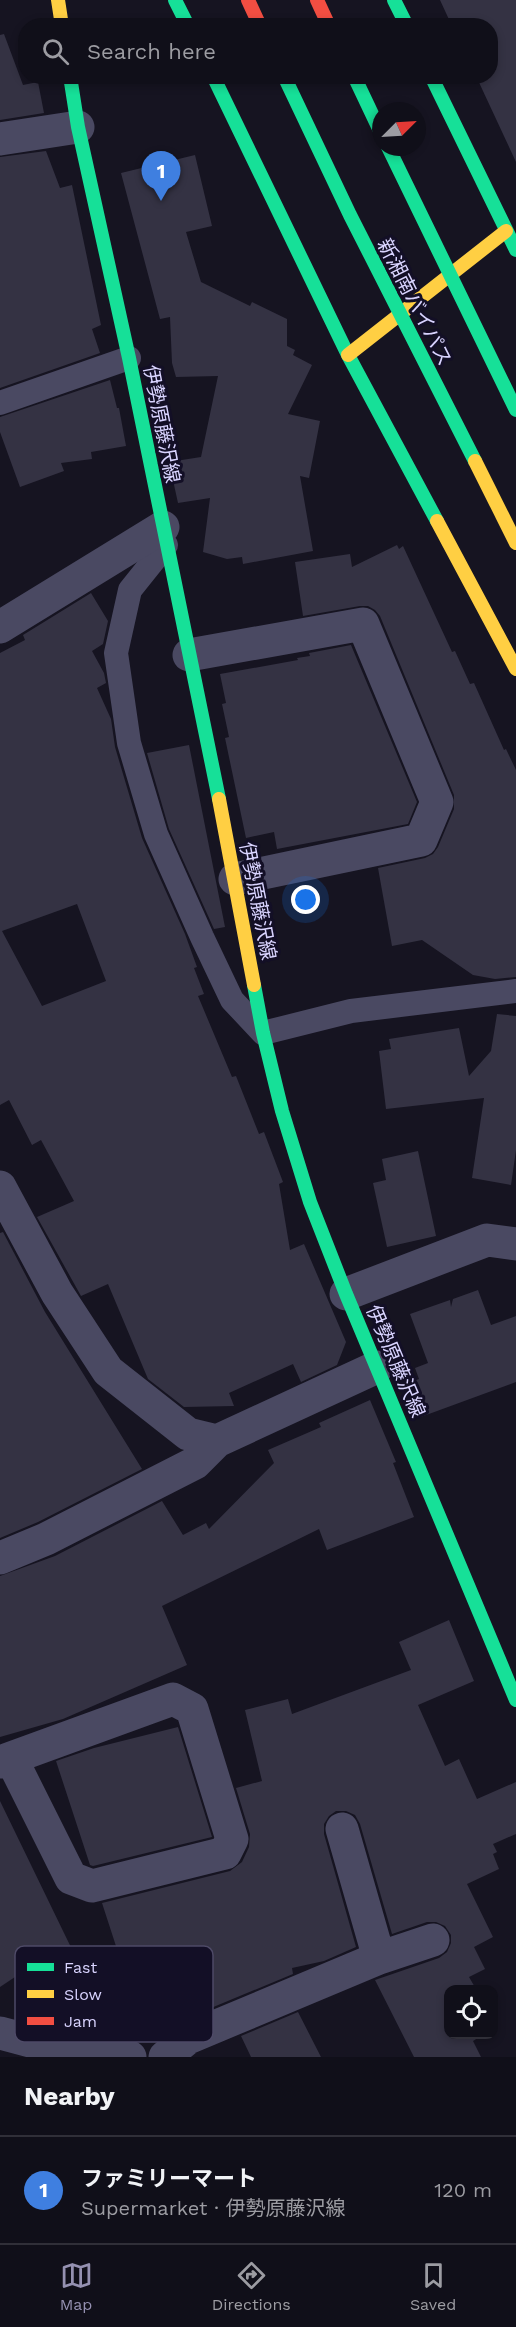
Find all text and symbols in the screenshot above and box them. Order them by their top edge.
search box [18,18,498,84]
icon: search [39,35,72,68]
text: Search here [87,39,216,64]
north arrow [372,102,426,156]
pin: 1 [142,152,180,201]
street label: 新湘南バイパス [373,234,457,370]
street label: 伊勢原藤沢線 [139,363,185,485]
street label: 伊勢原藤沢線 [235,840,281,962]
your location [291,885,320,914]
street label: 伊勢原藤沢線 [362,1301,430,1421]
legend [15,1946,213,2042]
text: Fast [64,1958,97,1977]
text: Slow [64,1985,102,2004]
map controls [444,1985,498,2039]
button: locate [444,1985,498,2039]
text: Jam [64,2012,97,2031]
text: Nearby [24,2081,115,2111]
text: ファミリーマート [81,2166,257,2191]
text: 1 [39,2178,48,2202]
text: 120 m [434,2178,492,2202]
text: Supermarket · 伊勢原藤沢線 [81,2196,346,2220]
tab: Map [60,2259,93,2314]
tab: Directions [212,2259,291,2314]
tab: Saved [410,2259,456,2314]

